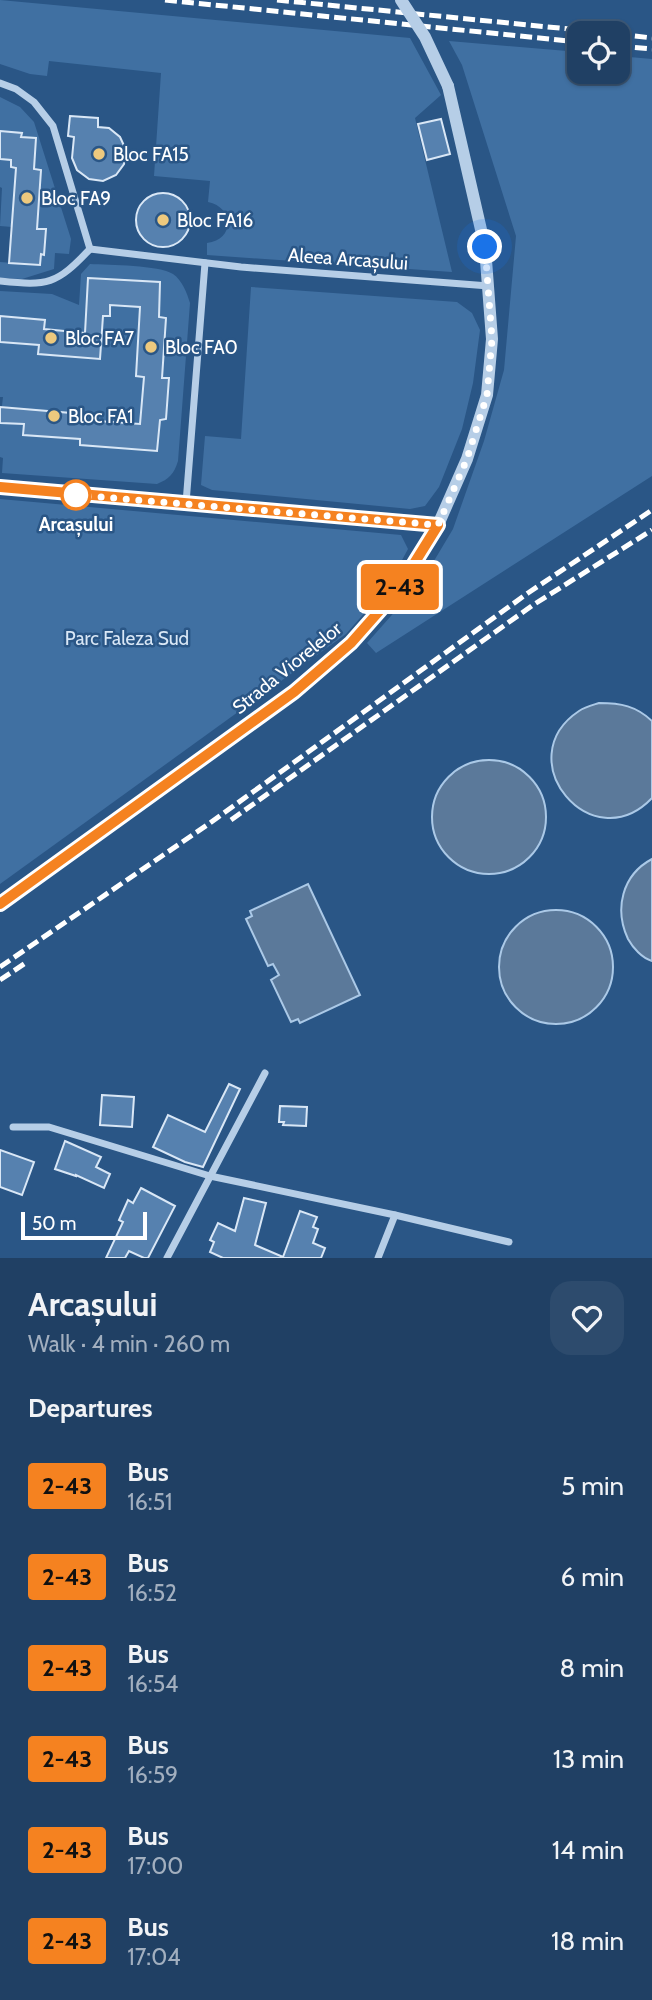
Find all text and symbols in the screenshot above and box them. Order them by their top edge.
map controls [567,21,630,84]
button: locate [567,21,630,84]
place label: Bloc FA15 [113,143,189,166]
marker: Bloc FA15 [91,146,107,162]
place label: Bloc FA9 [41,187,111,210]
marker: Bloc FA9 [19,190,35,206]
place label: Bloc FA16 [177,209,253,232]
marker: Bloc FA16 [155,212,171,228]
your location [467,229,502,264]
street label: Aleea Arcașului [287,243,409,276]
place label: Bloc FA7 [65,327,135,350]
marker: Bloc FA7 [43,330,59,346]
place label: Bloc FA0 [165,336,238,359]
marker: Bloc FA0 [143,339,159,355]
place label: Bloc FA1 [68,405,133,428]
marker: Bloc FA1 [46,408,62,424]
marker: Arcașului [61,480,91,510]
place label: Arcașului [39,513,113,537]
line badge: 2-43 [351,564,449,610]
text: 2-43 [375,572,425,601]
street label: Strada Viorelelor [228,617,346,719]
park label: Parc Faleza Sud [65,627,189,650]
scale bar [21,1209,147,1241]
text: 50 m [32,1212,76,1235]
button: heart [550,1281,624,1355]
text: Arcașului [28,1284,158,1324]
text: Walk · 4 min · 260 m [28,1330,230,1358]
text: Departures [28,1392,152,1424]
text: Bus [127,1456,169,1488]
text: 5 min [561,1470,624,1502]
text: 2-43 [42,1471,92,1500]
text: 16:51 [127,1488,173,1516]
text: Bus [127,1547,169,1579]
text: 6 min [561,1561,624,1593]
text: 2-43 [42,1562,92,1591]
text: 16:52 [127,1579,177,1607]
text: Bus [127,1638,169,1670]
text: 8 min [560,1652,624,1684]
text: 2-43 [42,1653,92,1682]
text: 16:54 [127,1670,178,1698]
text: Bus [127,1729,169,1761]
text: 13 min [553,1743,624,1775]
text: 2-43 [42,1744,92,1773]
text: 16:59 [127,1761,178,1789]
text: Bus [127,1820,169,1852]
text: 14 min [552,1834,624,1866]
text: 2-43 [42,1835,92,1864]
text: 17:00 [127,1852,183,1880]
text: Bus [127,1911,169,1943]
text: 18 min [551,1925,624,1957]
text: 2-43 [42,1926,92,1955]
text: 17:04 [127,1943,180,1971]

